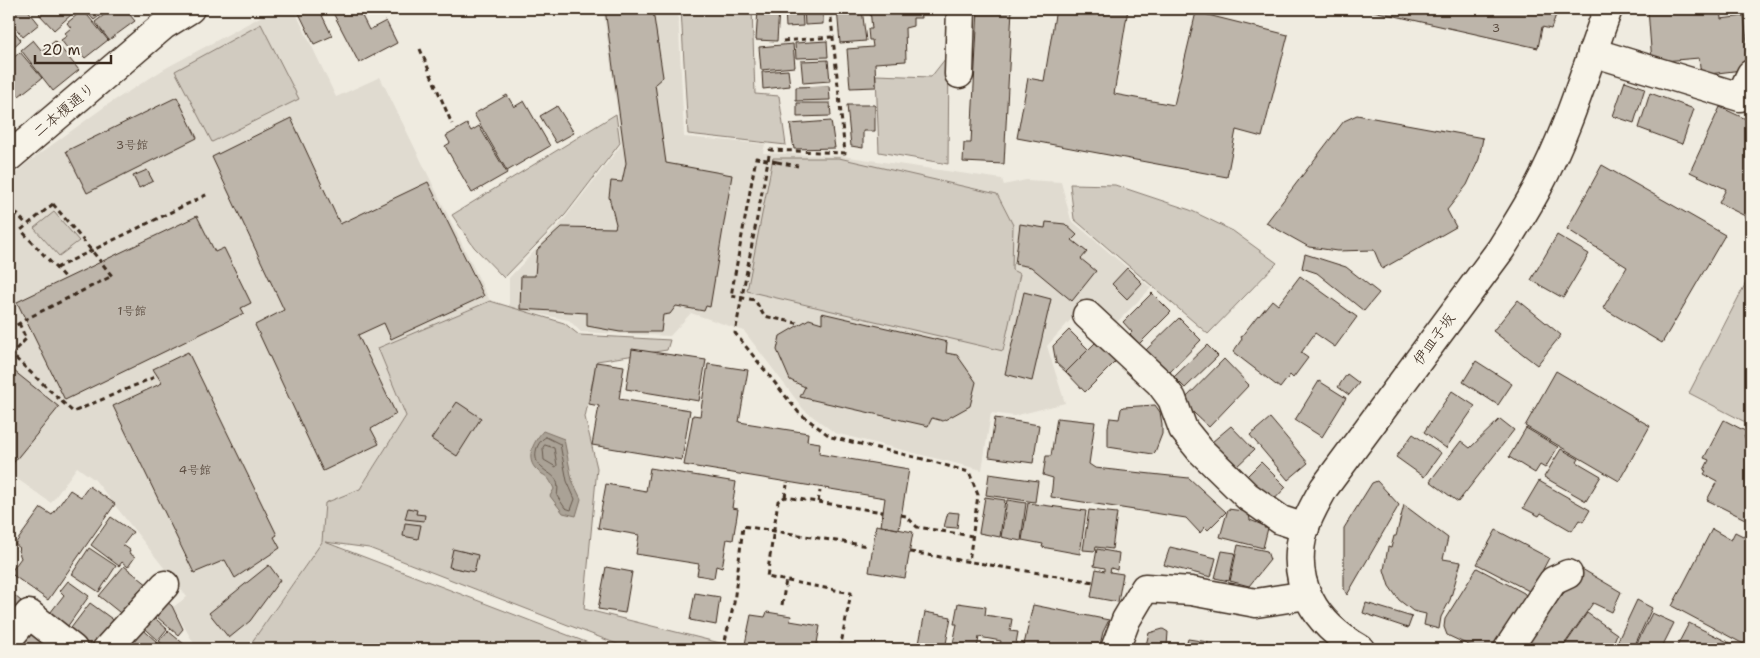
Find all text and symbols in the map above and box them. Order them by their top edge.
house number: 3 [1492,20,1500,36]
scale bar [35,32,111,64]
text: 20 m [42,40,81,60]
street label: 二本榎通り [29,78,99,142]
house number: 3号館 [116,137,148,153]
house number: 1号館 [117,303,147,319]
street label: 伊皿子坂 [1408,309,1460,369]
house number: 4号館 [179,462,211,478]

